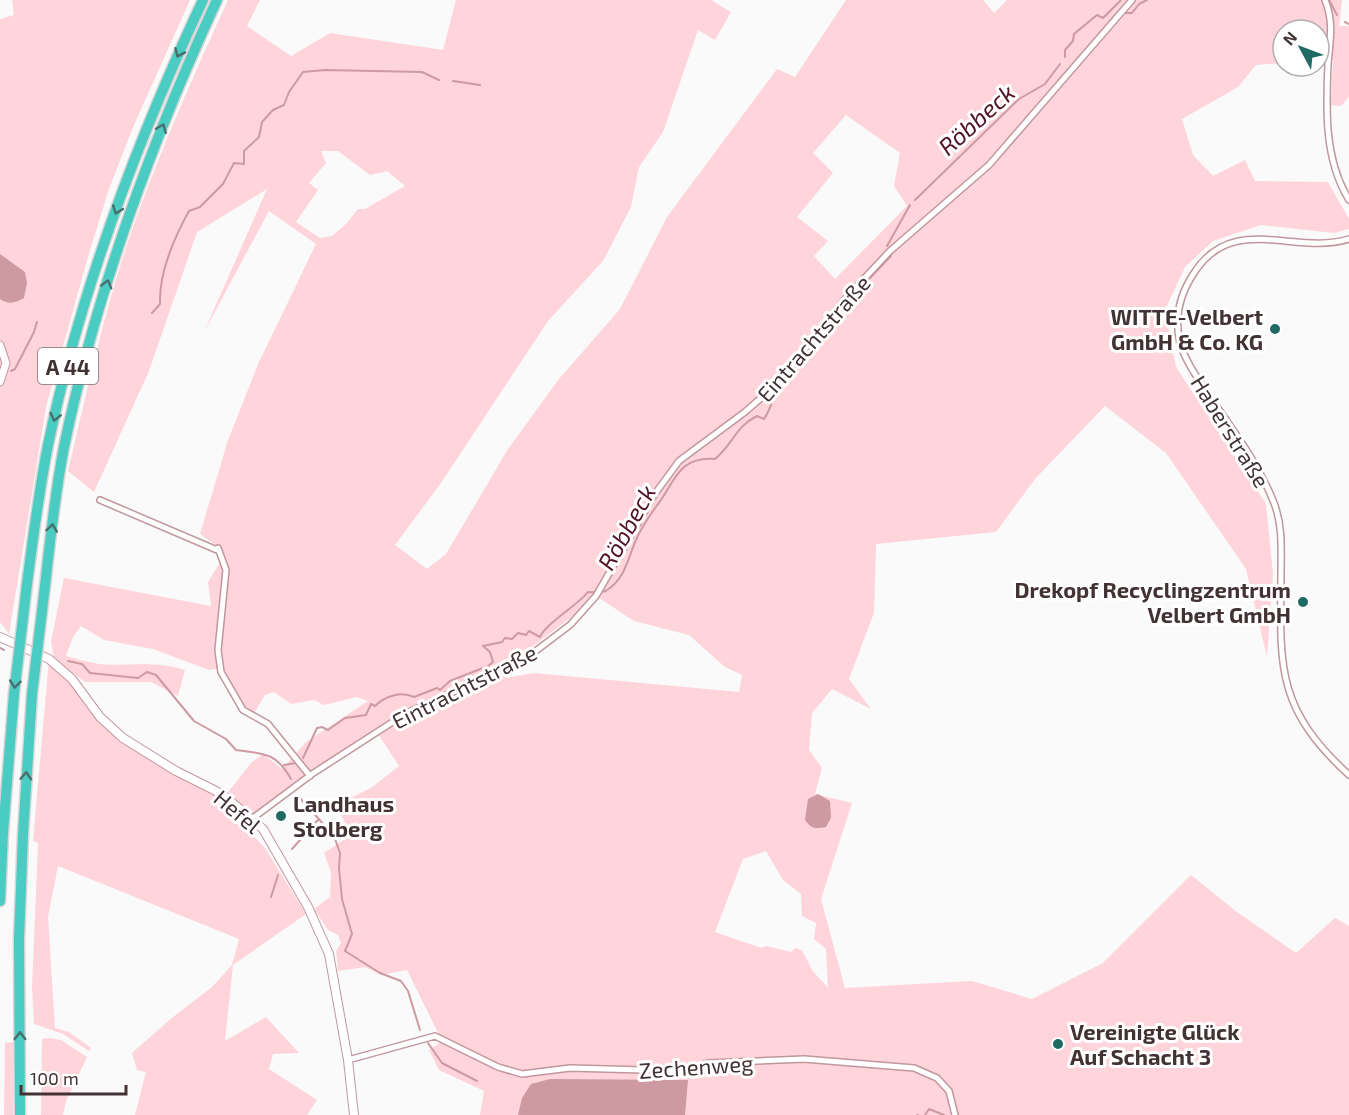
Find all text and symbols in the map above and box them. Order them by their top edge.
north arrow [1271,18,1331,78]
text: N [1278,27,1300,48]
one-way arrow [174,47,186,58]
water label: Röbbeck [932,77,1020,161]
one-way arrow [155,123,167,134]
one-way arrow [112,204,124,215]
street label: Eintrachtstraße [751,270,875,406]
one-way arrow [100,279,112,290]
place label: WITTE-Velbert GmbH & Co. KG [1111,303,1263,354]
marker: WITTE-Velbert GmbH & Co. KG [1268,322,1282,336]
road number: A 44 [38,348,98,384]
street label: Haberstraße [1186,370,1276,492]
one-way arrow [49,411,62,421]
water label: Röbbeck [591,479,661,575]
one-way arrow [45,524,57,533]
place label: Drekopf Recyclingzentrum Velbert GmbH [1015,576,1291,627]
marker: Drekopf Recyclingzentrum Velbert GmbH [1296,595,1310,609]
street label: Eintrachtstraße [387,638,541,734]
one-way arrow [9,679,22,688]
one-way arrow [19,771,32,780]
street label: Hefel [209,784,267,838]
place label: Landhaus Stolberg [293,790,394,841]
marker: Landhaus Stolberg [274,809,288,823]
place label: Vereinigte Glück Auf Schacht 3 [1070,1018,1240,1069]
one-way arrow [14,1031,26,1040]
marker: Vereinigte Glück Auf Schacht 3 [1051,1037,1065,1051]
street label: Zechenweg [638,1049,754,1083]
scale bar [21,1058,126,1096]
text: 100 m [30,1067,79,1089]

